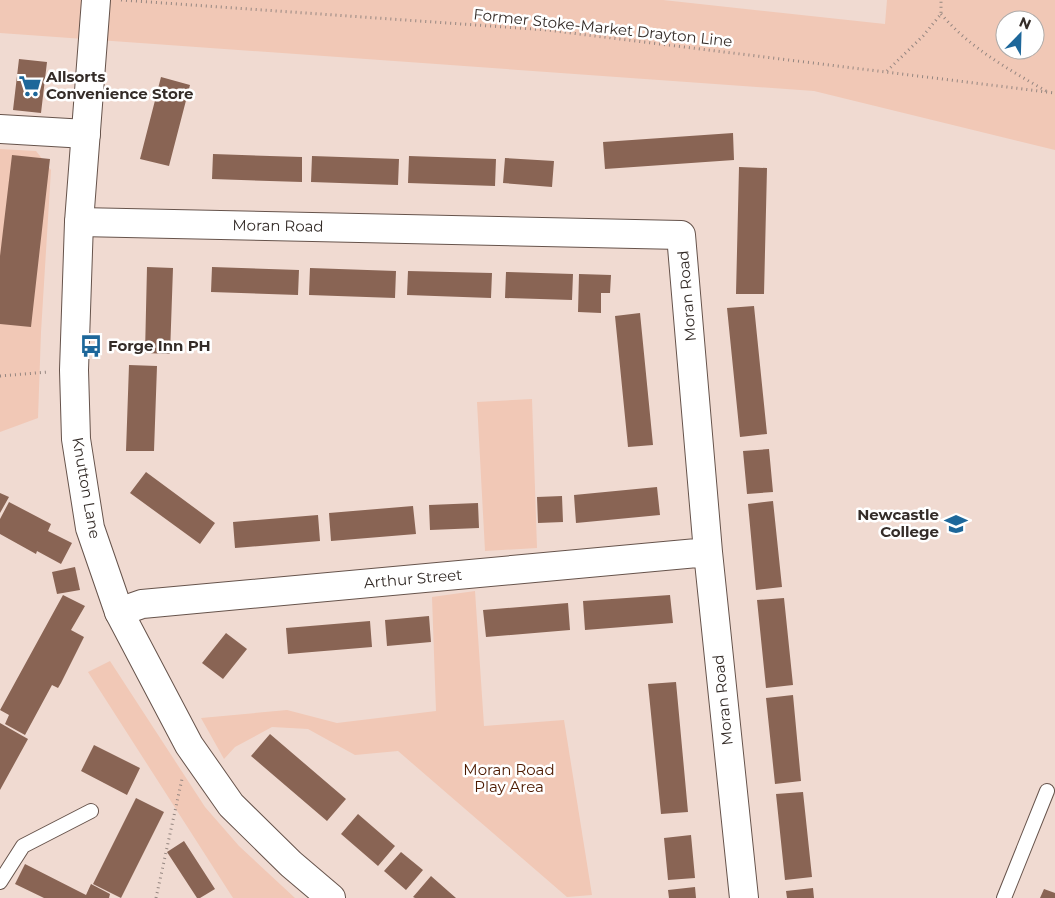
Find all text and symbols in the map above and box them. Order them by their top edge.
street label: Former Stoke-Market Drayton Line [473,4,733,51]
north arrow [995,10,1045,60]
text: N [1016,13,1034,34]
place label: Allsorts Convenience Store [45,67,194,103]
supermarket icon: Allsorts Convenience Store [17,73,43,99]
street label: Moran Road [232,215,324,236]
street label: Moran Road [673,250,700,342]
bus stop icon: Forge Inn PH [78,333,104,359]
place label: Forge Inn PH [108,336,211,355]
street label: Knutton Lane [68,436,105,540]
place label: Newcastle College [857,505,939,541]
school or university icon: Newcastle College [943,511,969,537]
street label: Arthur Street [363,565,463,592]
street label: Moran Road [708,654,737,746]
park label: Moran Road Play Area [463,760,555,796]

